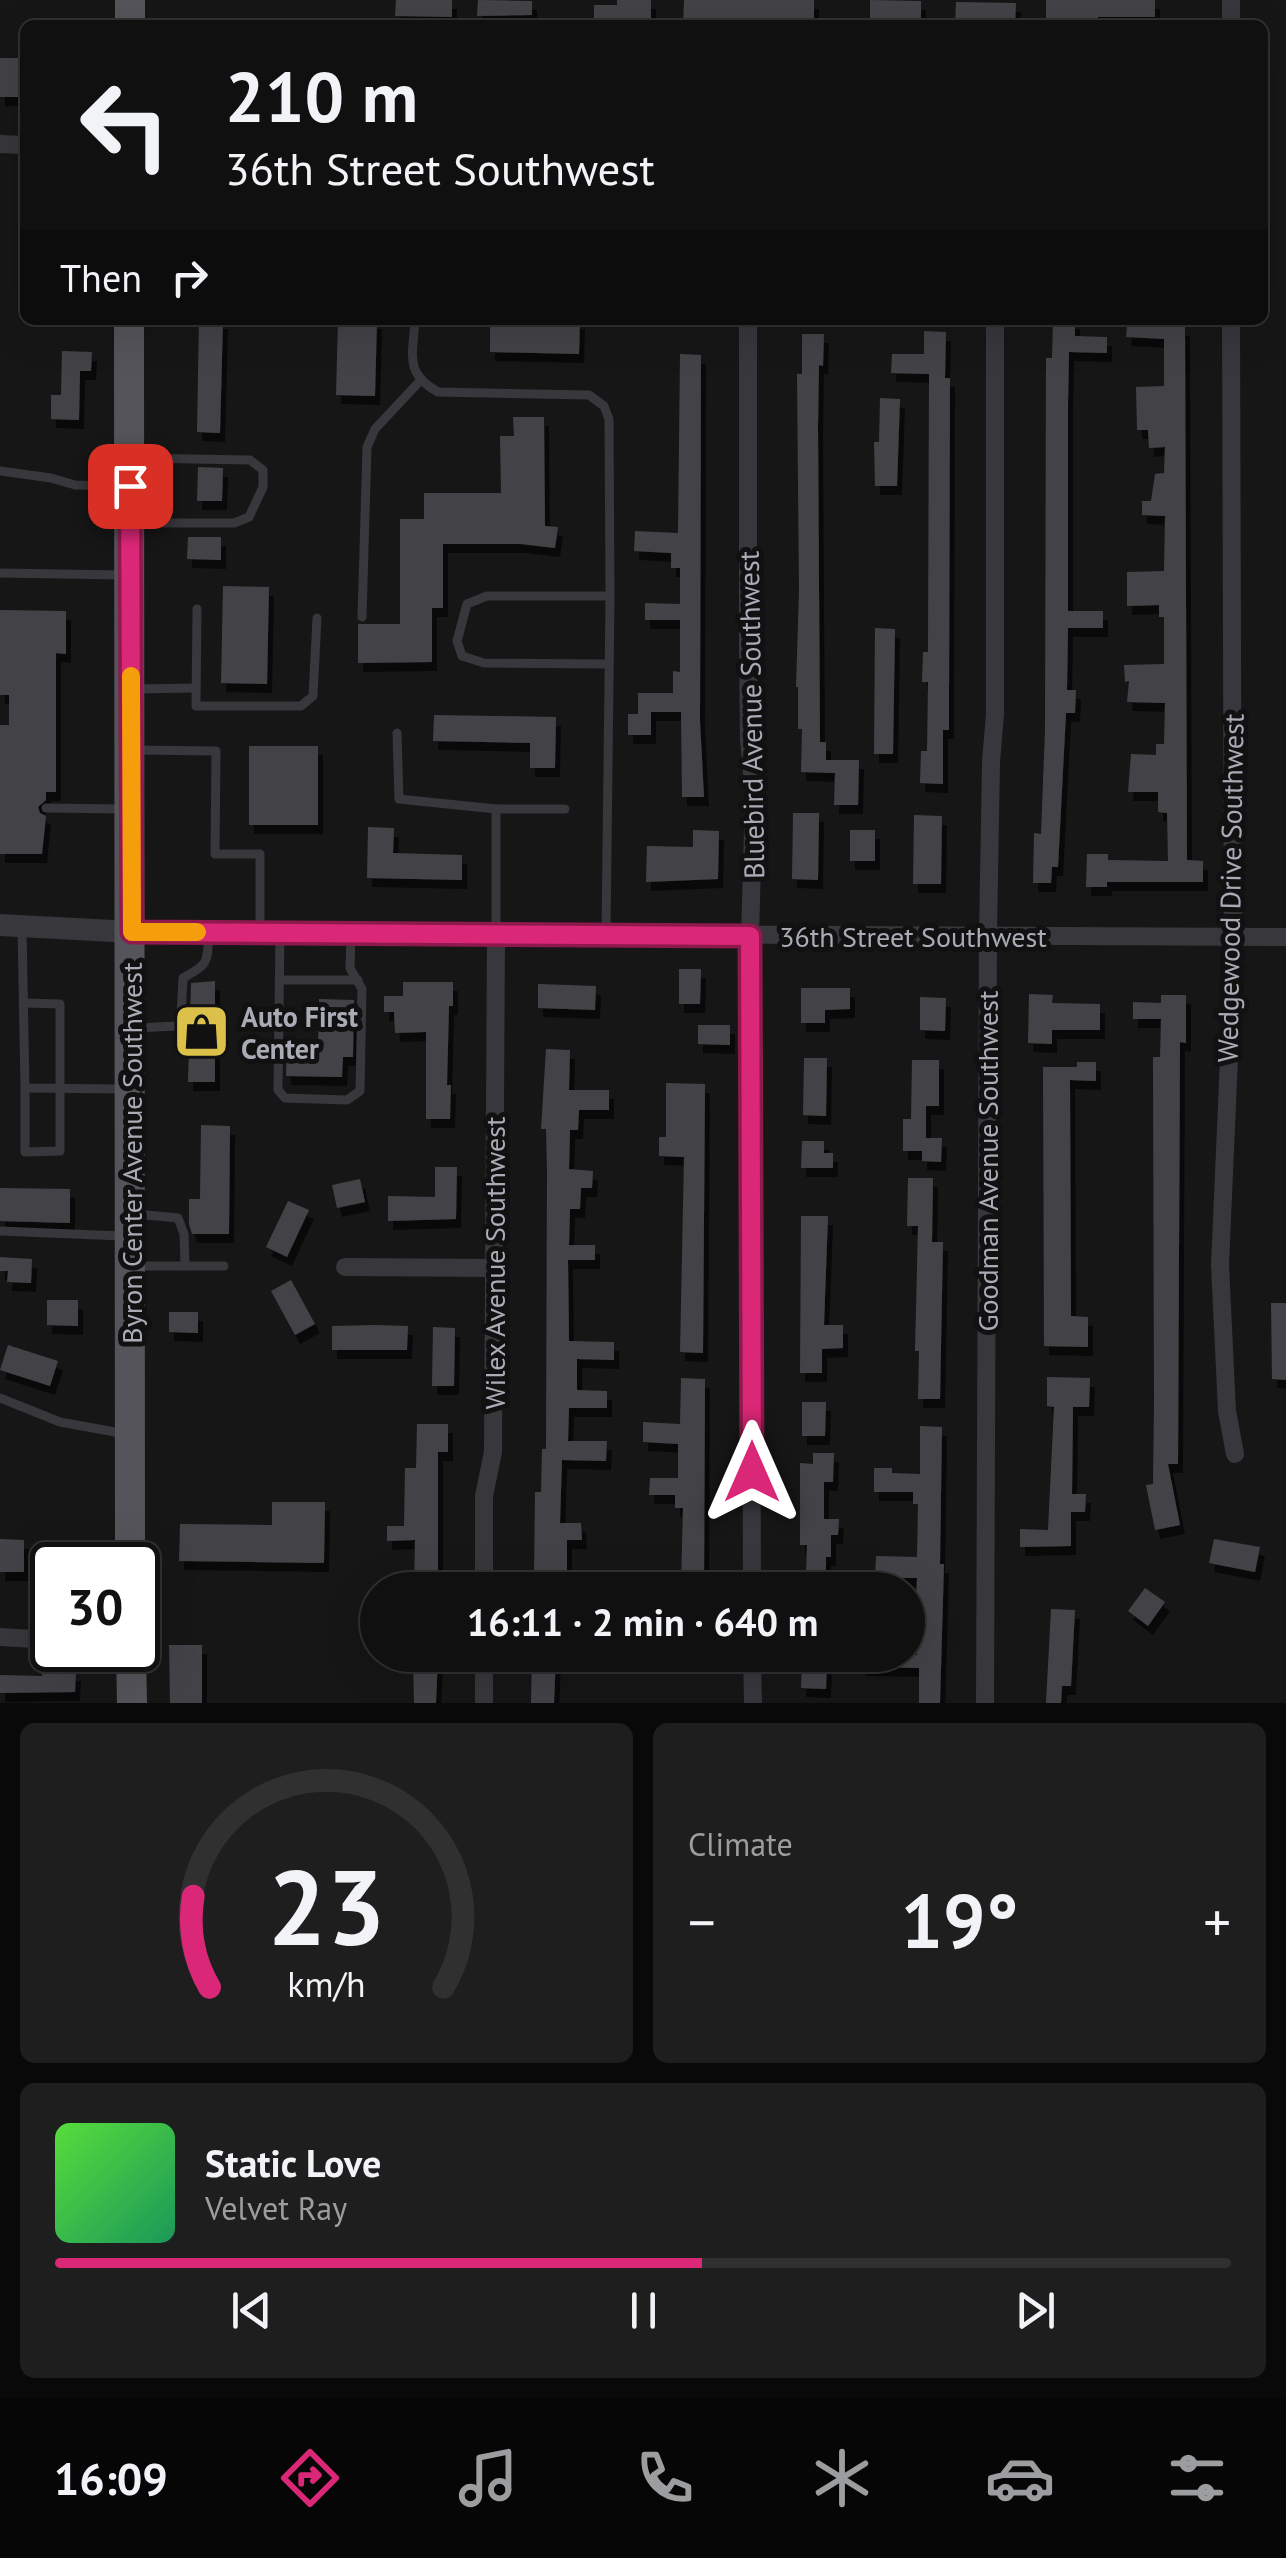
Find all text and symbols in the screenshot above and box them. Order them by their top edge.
text: 210 m [225,51,418,141]
icon: left [60,60,190,190]
text: 36th Street Southwest [225,139,655,197]
icon: right [162,250,217,305]
text: Then [60,253,142,302]
pin [88,444,173,529]
icon: arrive [103,459,158,514]
street label: Bluebird Avenue Southwest [730,550,772,879]
street label: Wedgewood Drive Southwest [1208,713,1252,1063]
street label: 36th Street Southwest [779,918,1047,955]
street label: Byron Center Avenue Southwest [113,962,150,1344]
street label: Goodman Avenue Southwest [969,990,1006,1332]
place label: Auto First Center [241,998,358,1067]
shop icon: Auto First Center [172,1002,232,1062]
street label: Wilex Avenue Southwest [476,1116,513,1410]
position arrow [700,1420,804,1524]
speed limit sign: 30 [30,1542,160,1672]
text: 16:11 · 2 min · 640 m [467,1597,818,1646]
text: Climate [688,1823,793,1865]
text: 23 [268,1839,385,1974]
text: 19° [901,1872,1018,1969]
text: − [688,1886,716,1957]
text: + [1203,1886,1231,1957]
text: km/h [287,1961,366,2007]
text: Static Love [205,2138,381,2187]
text: Velvet Ray [205,2187,347,2229]
icon: previous [224,2283,279,2338]
icon: pause [616,2283,671,2338]
icon: next [1008,2283,1063,2338]
icon: directions [275,2443,345,2513]
icon: music [453,2443,523,2513]
icon: phone [630,2443,700,2513]
icon: climate [807,2443,877,2513]
icon: car [985,2443,1055,2513]
icon: filters [1162,2443,1232,2513]
text: 16:09 [54,2449,168,2507]

